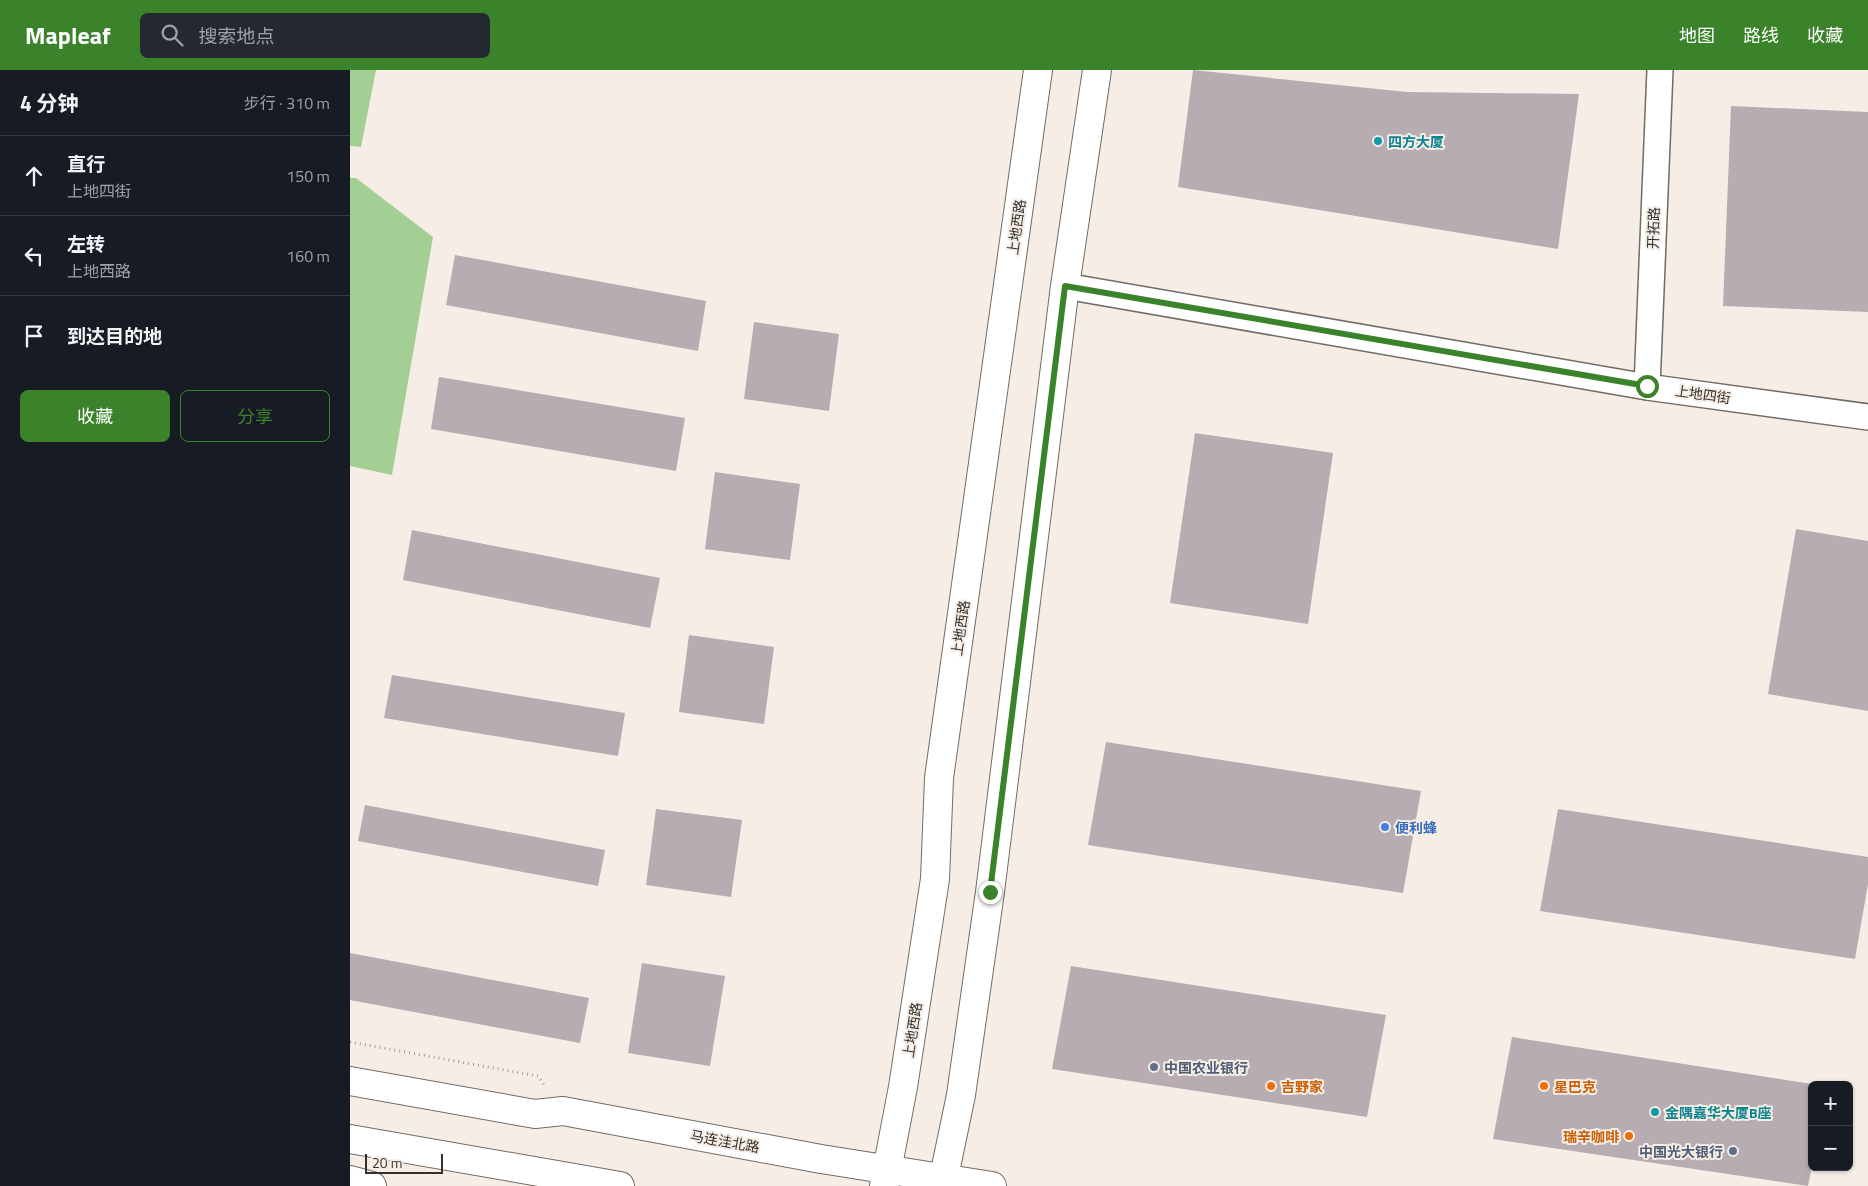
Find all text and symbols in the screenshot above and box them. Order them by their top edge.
search box [140,13,490,58]
text: Mapleaf [25,17,110,53]
icon: search [158,21,186,49]
text: 搜索地点 [198,21,274,50]
text: 地图 [1679,22,1715,49]
text: 路线 [1743,22,1779,49]
text: 收藏 [1807,22,1843,49]
text: 4 分钟 [20,87,78,119]
text: 步行 · 310 m [244,91,330,115]
place label: 四方大厦 [1388,131,1444,152]
marker: 四方大厦 [1372,135,1384,147]
text: 直行 [67,149,105,178]
icon: ahead [20,162,48,190]
text: 150 m [286,164,330,188]
text: 上地四街 [67,179,131,203]
street label: 上地西路 [1002,198,1030,256]
street label: 开拓路 [1642,207,1664,249]
text: 左转 [67,229,105,258]
icon: left [20,242,48,270]
text: 160 m [286,244,330,268]
text: 上地西路 [67,259,131,283]
text: 到达目的地 [67,321,162,350]
icon: arrive [20,322,48,350]
route start [1636,375,1659,398]
street label: 上地四街 [1674,380,1732,408]
button: 收藏 [20,390,170,442]
button: 分享 [180,390,330,442]
street label: 上地西路 [946,599,974,657]
place label: 便利蜂 [1395,817,1437,838]
marker: 便利蜂 [1379,821,1391,833]
route end [979,881,1002,904]
street label: 上地西路 [897,1001,927,1059]
place label: 中国农业银行 [1164,1057,1248,1078]
marker: 中国农业银行 [1148,1061,1160,1073]
place label: 吉野家 [1281,1076,1323,1097]
place label: 星巴克 [1554,1076,1596,1097]
marker: 吉野家 [1265,1080,1277,1092]
marker: 星巴克 [1538,1080,1550,1092]
map controls [1808,1081,1853,1171]
button: + [1808,1081,1853,1126]
place label: 金隅嘉华大厦B座 [1665,1102,1772,1123]
marker: 金隅嘉华大厦B座 [1649,1106,1661,1118]
street label: 马连洼北路 [689,1125,761,1157]
place label: 瑞辛咖啡 [1563,1126,1620,1147]
button: − [1808,1126,1853,1171]
marker: 瑞辛咖啡 [1623,1130,1635,1142]
place label: 中国光大银行 [1639,1141,1723,1162]
marker: 中国光大银行 [1727,1145,1739,1157]
scale bar [365,1151,442,1174]
text: 20 m [372,1152,402,1173]

